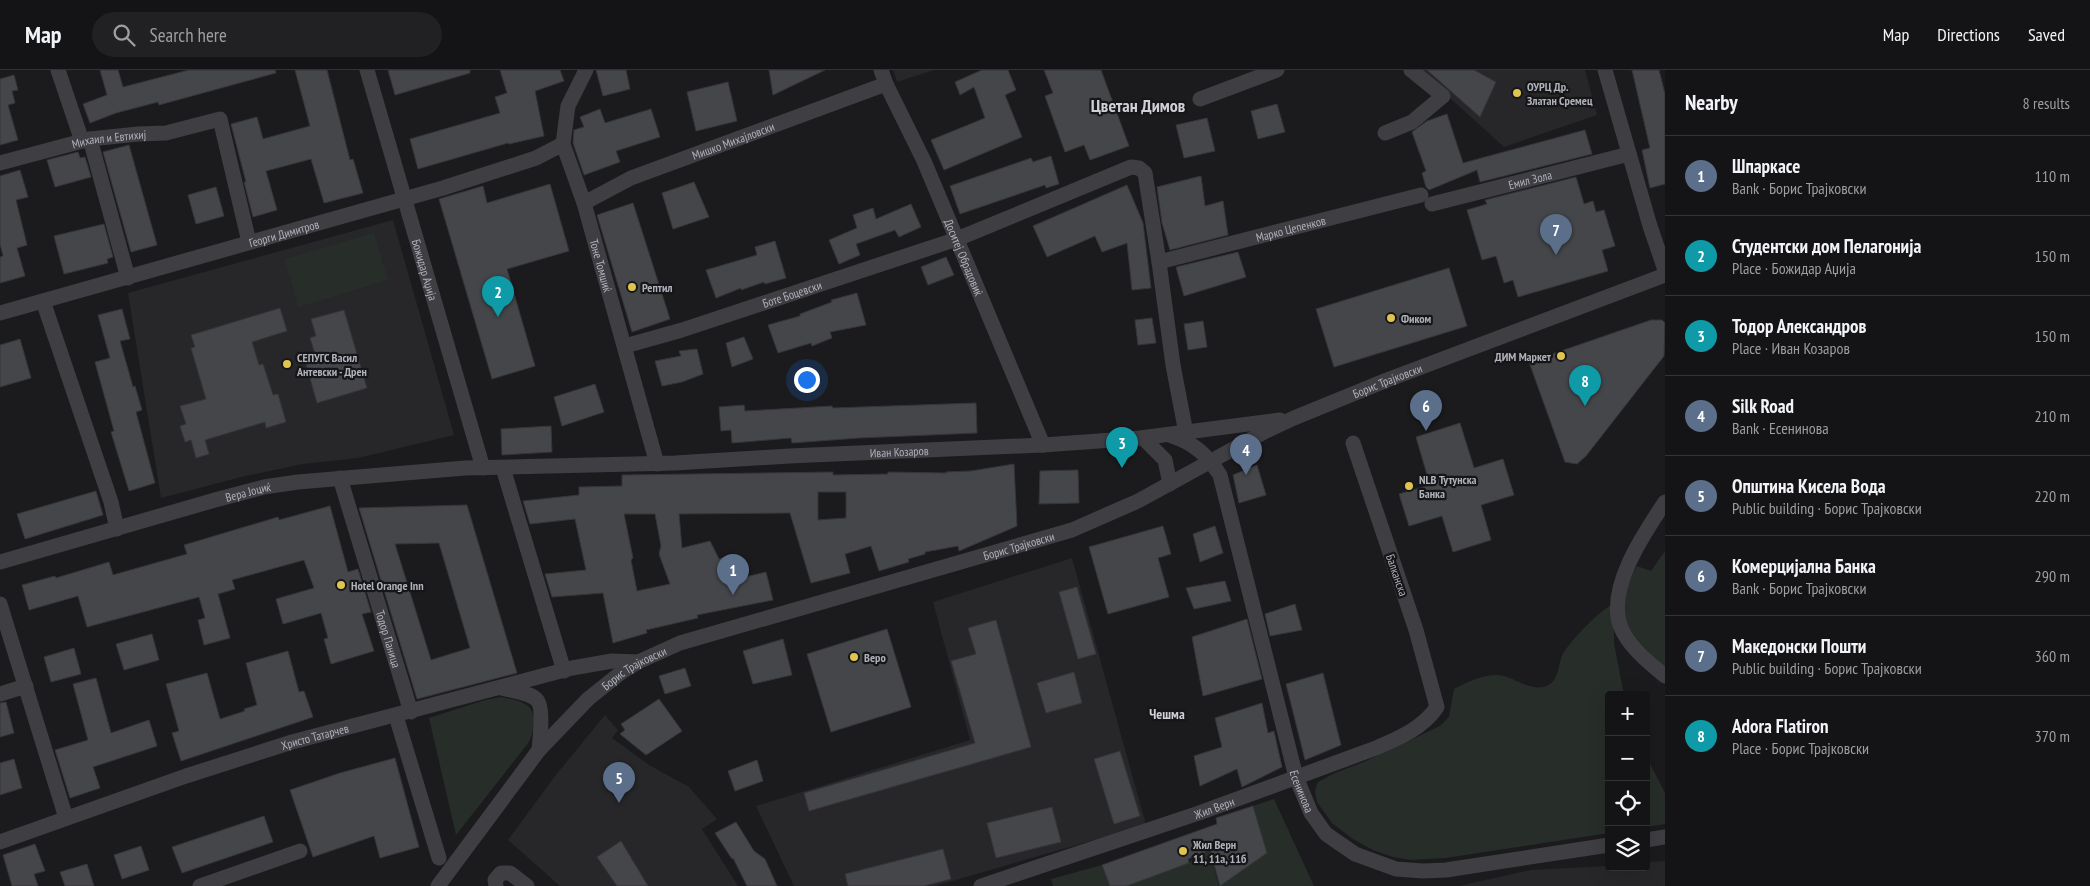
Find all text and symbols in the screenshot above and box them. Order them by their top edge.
search box [92,12,442,57]
text: Map [25,19,62,50]
icon: search [110,21,138,49]
text: Search here [150,23,227,47]
text: Map [1883,23,1909,46]
text: Directions [1937,23,2000,46]
text: Saved [2028,23,2065,46]
place label: ОУРЦ Др. Златан Сремец [1527,79,1593,108]
marker: ОУРЦ Др. Златан Сремец [1511,87,1523,99]
text: Nearby [1685,89,1738,116]
text: 8 results [2023,93,2070,113]
district label: Цветан Димов [1091,94,1186,117]
street label: Мишко Михајловски [690,118,776,162]
street label: Михаил и Евтихиј [70,126,146,151]
text: Шпаркасе [1732,154,1800,178]
street label: Емил Зола [1507,166,1553,192]
text: 1 [1697,166,1705,186]
text: 110 m [2035,166,2070,186]
text: Bank · Борис Трајковски [1732,178,1867,198]
street label: Марко Цепенков [1254,212,1327,244]
pin: 7 [1540,214,1572,255]
street label: Георги Димитров [247,216,321,250]
street label: Доситеј Обрадовиќ [942,216,987,298]
text: Студентски дом Пелагонија [1732,234,1921,258]
street label: Божидар Аџија [409,237,441,302]
street label: Тоне Томшиќ [587,237,616,294]
text: 2 [1697,246,1705,266]
text: 150 m [2035,246,2070,266]
text: Place · Божидар Аџија [1732,258,1856,278]
pin: 2 [482,276,514,317]
street label: Боте Боцевски [760,277,823,310]
place label: Рептил [642,280,673,295]
marker: Рептил [626,281,638,293]
place label: Фиком [1401,311,1432,326]
marker: Фиком [1385,312,1397,324]
text: Тодор Александров [1732,314,1867,338]
text: 3 [1697,326,1705,346]
text: 150 m [2035,326,2070,346]
text: Place · Иван Козаров [1732,338,1850,358]
place label: ДИМ Маркет [1495,349,1552,364]
place label: СЕПУГС Васил Антевски - Дрен [296,350,367,379]
marker: ДИМ Маркет [1555,350,1567,362]
marker: СЕПУГС Васил Антевски - Дрен [281,358,293,370]
street label: Борис Трајковски [1350,360,1424,401]
pin: 8 [1569,365,1601,406]
your location [794,367,820,393]
pin: 6 [1410,390,1442,431]
text: Silk Road [1732,394,1794,418]
text: 4 [1697,406,1705,426]
text: 210 m [2035,406,2070,426]
text: Bank · Есенинова [1732,418,1829,438]
pin: 3 [1106,427,1138,468]
pin: 4 [1230,434,1262,475]
street label: Иван Козаров [870,442,929,460]
place label: NLB Тутунска Банка [1419,472,1477,501]
text: Општина Кисела Вода [1732,474,1886,498]
street label: Вера Јоциќ [224,479,272,504]
marker: NLB Тутунска Банка [1403,480,1415,492]
text: 5 [1697,486,1705,506]
text: 220 m [2035,486,2070,506]
text: Public building · Борис Трајковски [1732,498,1922,518]
street label: Борис Трајковски [981,528,1056,563]
street label: Балканска [1383,552,1411,598]
pin: 1 [717,554,749,595]
text: Комерцијална Банка [1732,554,1876,578]
text: 6 [1697,566,1705,586]
text: 290 m [2035,566,2070,586]
place label: Hotel Orange Inn [351,578,424,593]
text: Bank · Борис Трајковски [1732,578,1867,598]
marker: Hotel Orange Inn [335,579,347,591]
street label: Тодор Паница [373,608,405,670]
text: Македонски Пошти [1732,634,1866,658]
street label: Борис Трајковски [598,643,669,693]
text: 7 [1697,646,1705,666]
text: 360 m [2035,646,2070,666]
place label: Веро [864,650,886,665]
marker: Веро [848,651,860,663]
text: Public building · Борис Трајковски [1732,658,1922,678]
map controls [1605,691,1650,871]
button: + [1605,691,1650,736]
district label: Чешма [1149,705,1185,723]
text: Adora Flatiron [1732,714,1829,738]
street label: Христо Татарчев [279,720,350,753]
text: 8 [1697,726,1705,746]
text: 370 m [2035,726,2070,746]
button: − [1605,736,1650,781]
text: Place · Борис Трајковски [1732,738,1869,758]
pin: 5 [603,762,635,803]
street label: Есенинова [1287,768,1318,815]
button: locate [1605,781,1650,826]
street label: Жил Верн [1191,793,1236,822]
button: layers [1605,826,1650,871]
place label: Жил Верн 11, 11а, 11б [1192,837,1247,866]
marker: Жил Верн 11, 11а, 11б [1177,845,1189,857]

